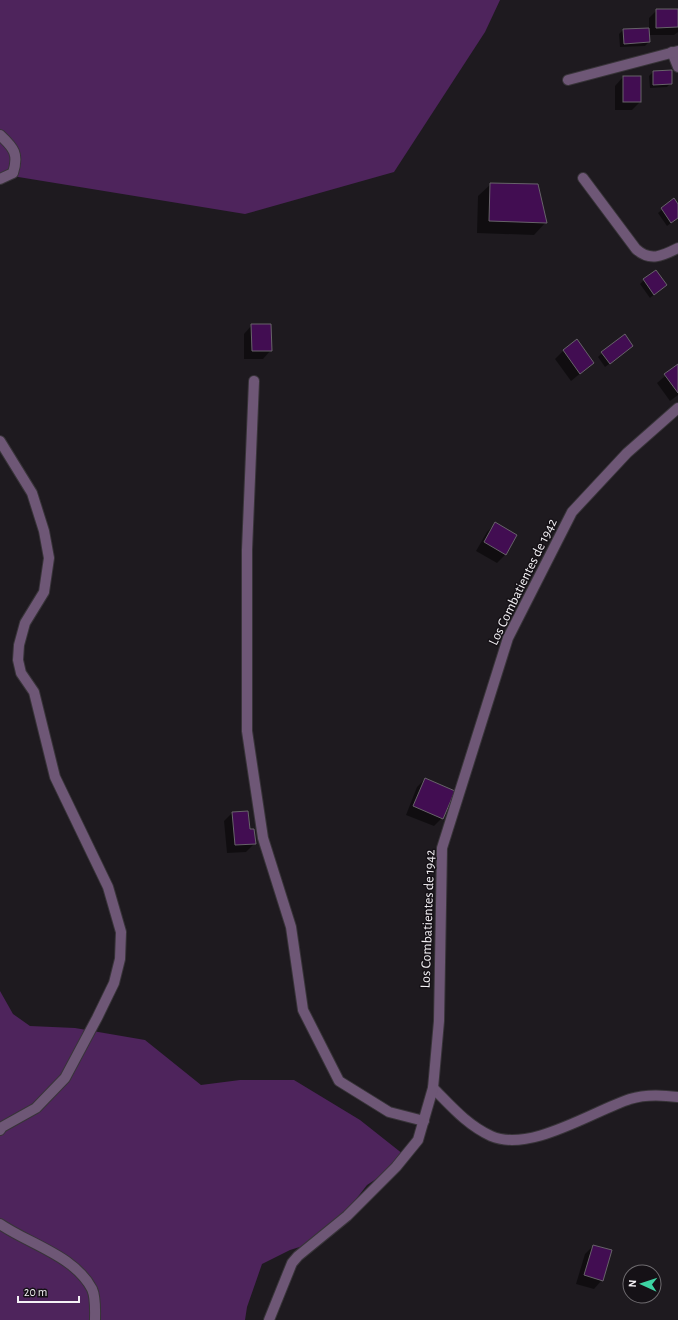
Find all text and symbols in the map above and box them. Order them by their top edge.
street label: Los Combatientes de 1942 [486,517,560,647]
street label: Los Combatientes de 1942 [419,849,437,989]
north arrow [622,1264,662,1304]
scale bar [18,1278,79,1304]
text: N [627,1279,638,1288]
text: 20 m [24,1286,47,1298]

